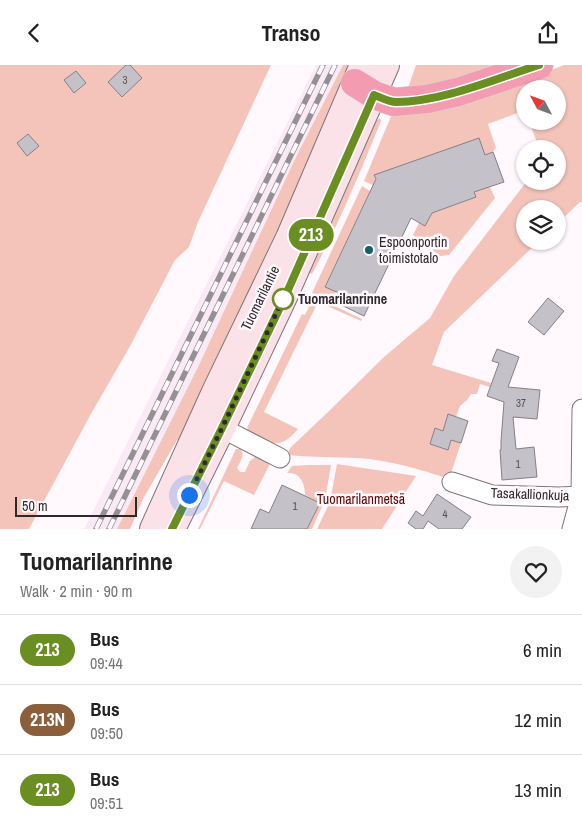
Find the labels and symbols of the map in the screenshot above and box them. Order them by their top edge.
house number: 3 [122,73,128,87]
north arrow [516,80,566,130]
line badge: 213 [282,219,340,251]
place label: Espoonportin toimistotalo [379,233,447,267]
marker: Espoonportin toimistotalo [363,244,375,256]
street label: Tuomarilantie [237,263,283,333]
marker: Tuomarilanrinne [272,288,294,310]
place label: Tuomarilanrinne [298,290,387,308]
house number: 37 [516,396,526,410]
house number: 1 [515,457,521,471]
your location [177,483,202,508]
street label: Tasakallionkuja [490,484,570,504]
park label: Tuomarilanmetsä [317,490,406,508]
scale bar [15,494,138,517]
house number: 1 [292,499,298,513]
house number: 4 [442,507,448,521]

